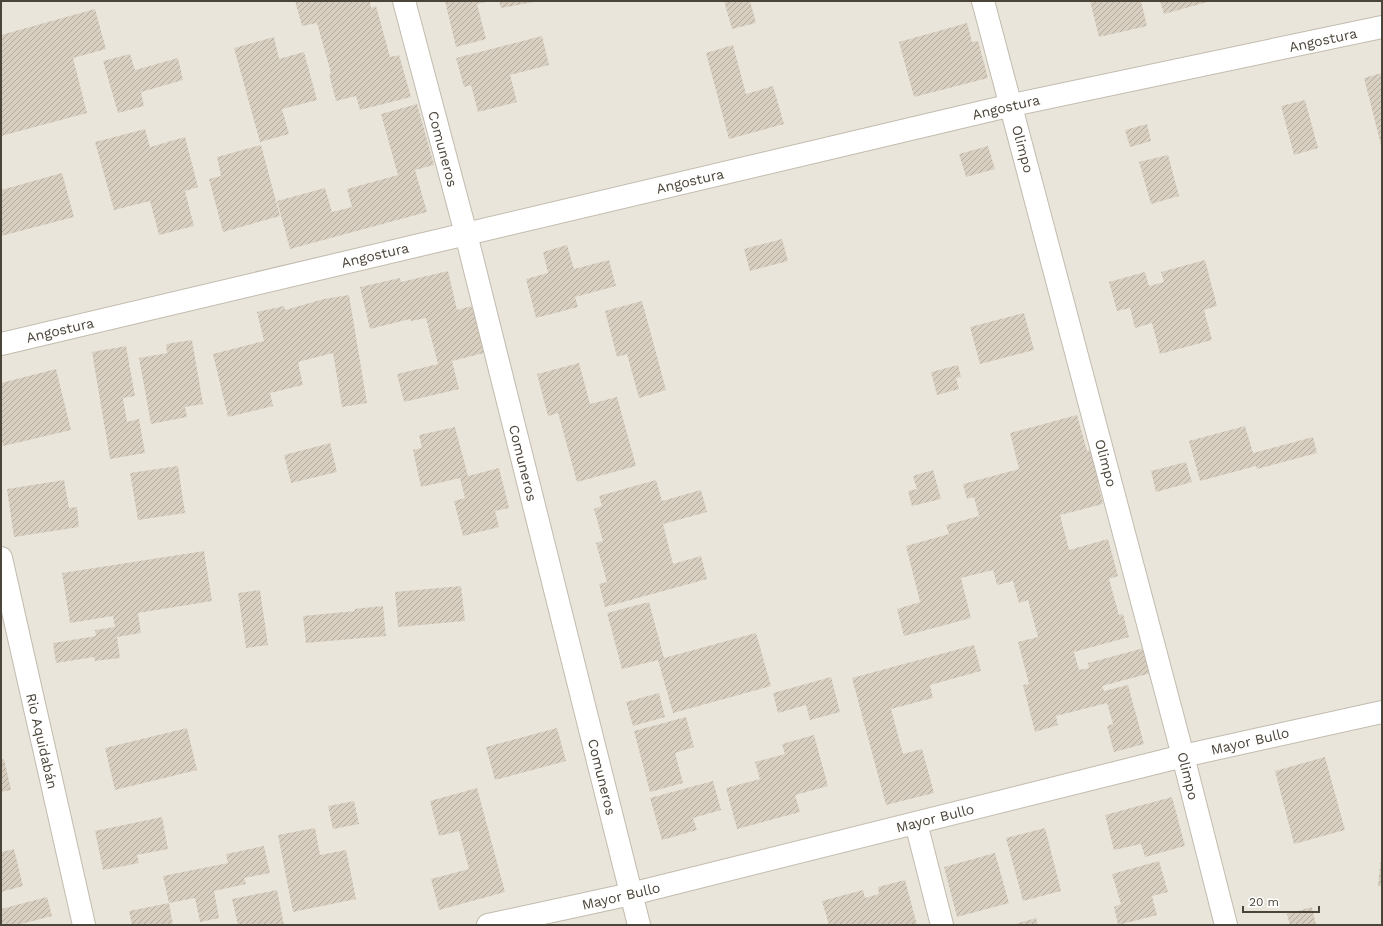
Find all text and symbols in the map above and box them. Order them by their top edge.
street label: Angostura [1288,25,1359,55]
street label: Angostura [971,91,1042,123]
street label: Comuneros [425,109,461,189]
street label: Olimpo [1009,123,1037,175]
street label: Angostura [655,165,726,197]
street label: Angostura [340,239,411,271]
street label: Angostura [25,314,96,346]
street label: Comuneros [506,423,540,503]
street label: Olimpo [1092,437,1120,489]
street label: Rio Aquidabán [23,692,61,790]
street label: Mayor Bullo [1209,724,1291,758]
street label: Comuneros [585,737,619,817]
street label: Olimpo [1174,750,1202,802]
street label: Mayor Bullo [894,801,976,835]
street label: Mayor Bullo [580,879,662,913]
scale bar [1243,888,1319,914]
text: 20 m [1249,895,1279,909]

